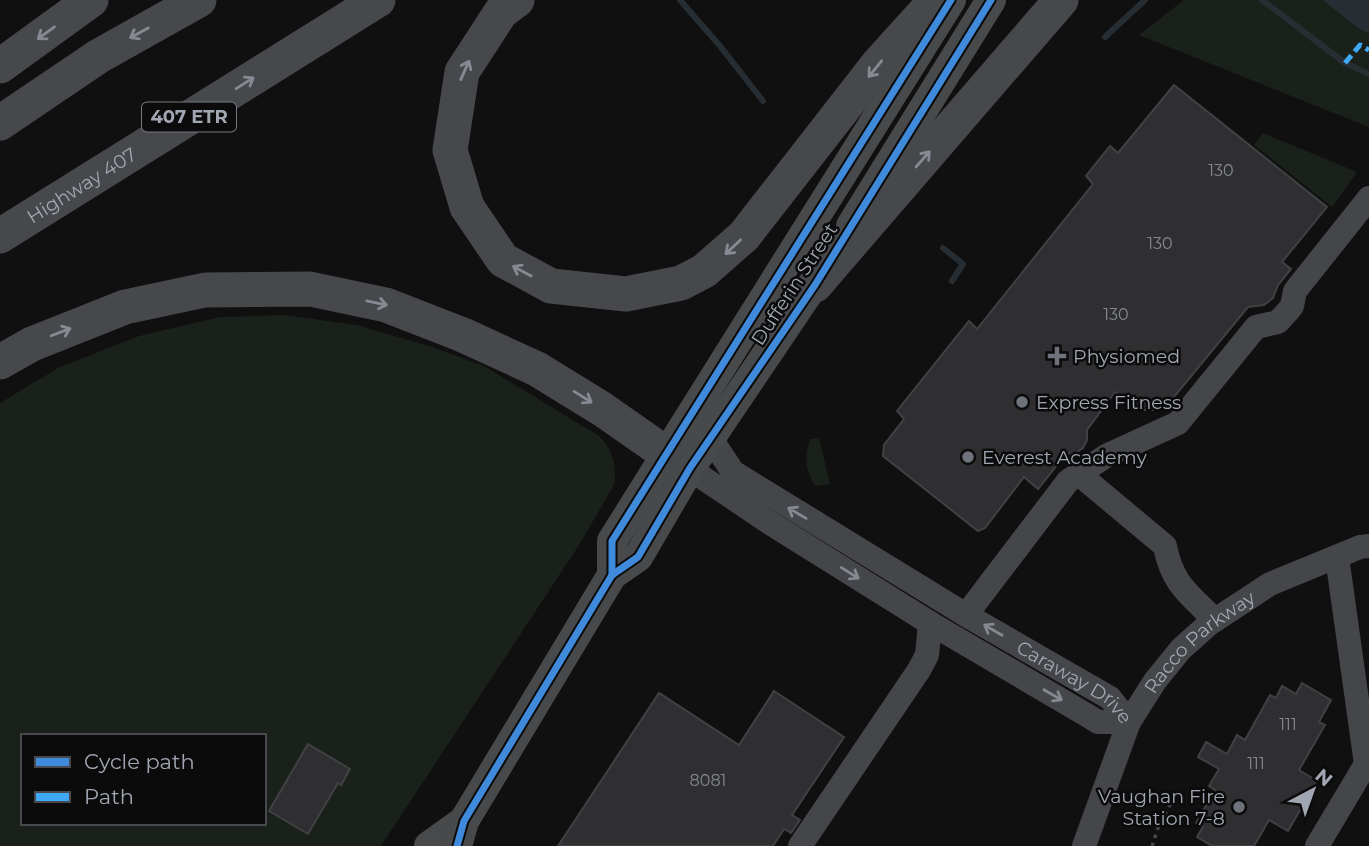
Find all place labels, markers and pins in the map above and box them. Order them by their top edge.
place label: Physiomed [1073,345,1180,368]
marker: Physiomed [1047,346,1067,366]
place label: Express Fitness [1036,391,1181,414]
marker: Express Fitness [1014,394,1030,410]
place label: Everest Academy [982,446,1147,469]
marker: Everest Academy [960,449,976,465]
place label: Vaughan Fire Station 7-8 [1098,785,1225,830]
marker: Vaughan Fire Station 7-8 [1231,799,1247,815]

